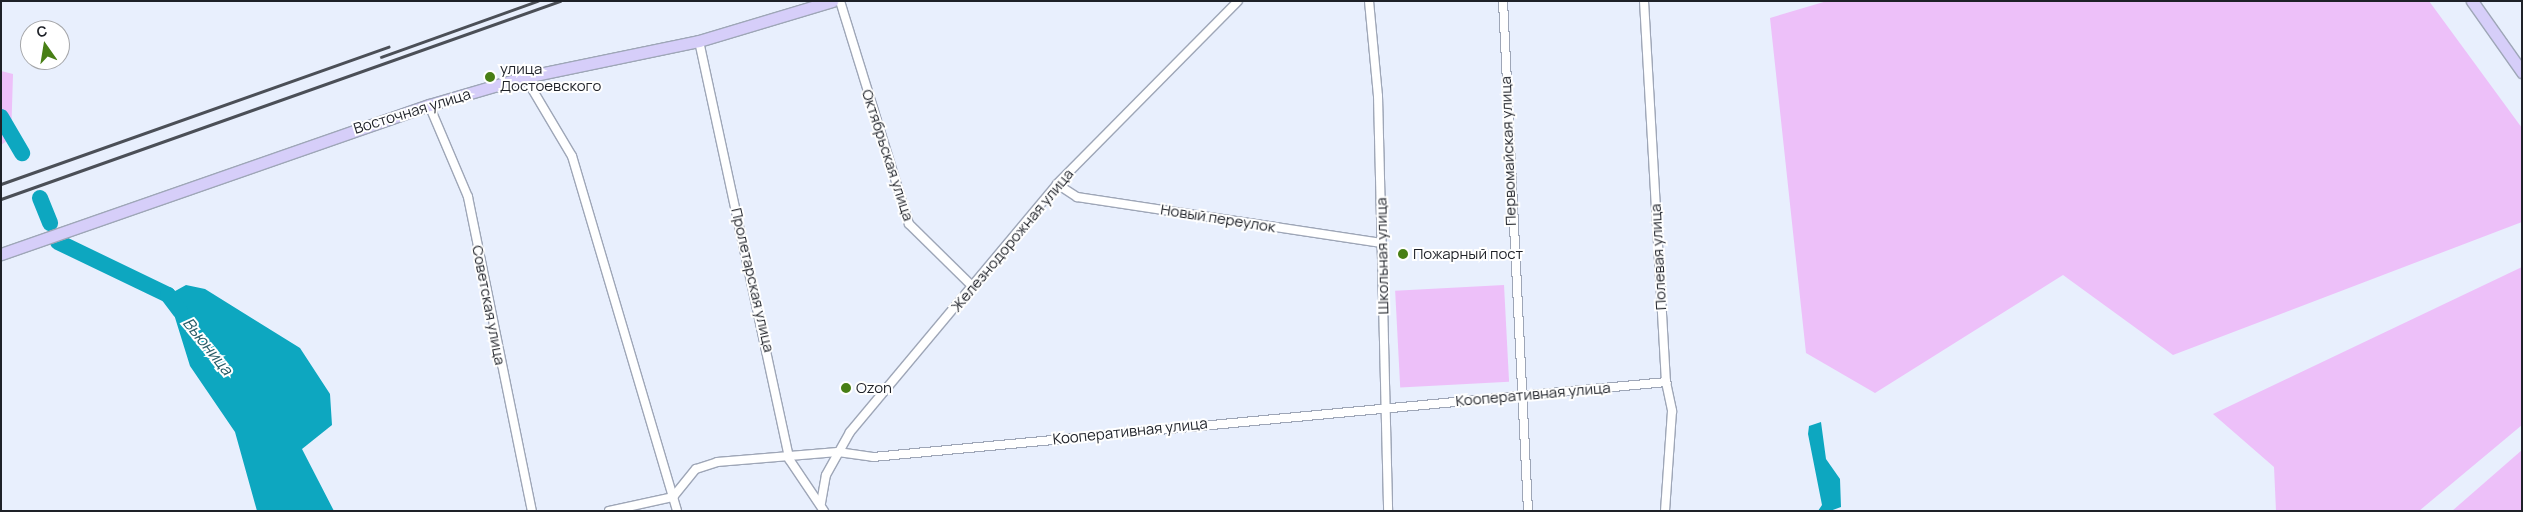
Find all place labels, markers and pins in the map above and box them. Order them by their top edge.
place label: улица Достоевского [500,59,601,94]
marker: улица Достоевского [484,71,496,83]
place label: Пожарный пост [1413,245,1523,263]
marker: Пожарный пост [1397,248,1409,260]
place label: Ozon [856,379,892,397]
marker: Ozon [840,382,852,394]

